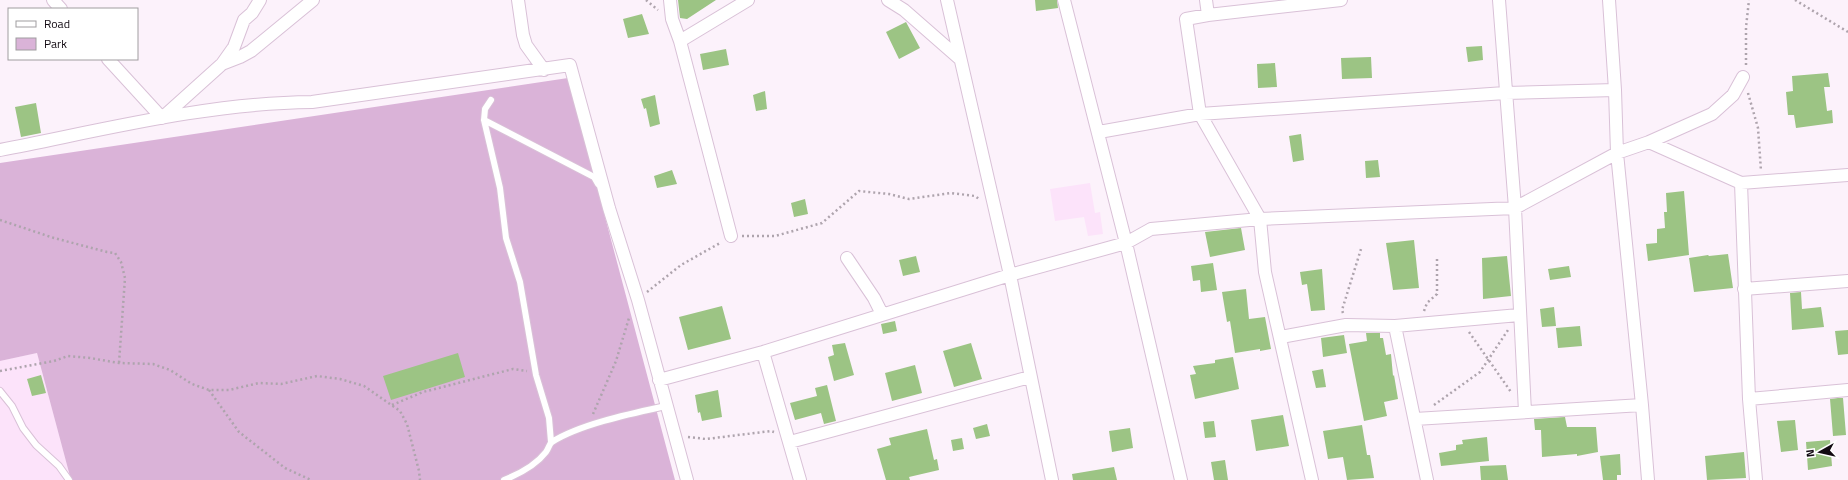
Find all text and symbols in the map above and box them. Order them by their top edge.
legend [8,8,138,60]
text: Road [44,14,70,33]
text: Park [44,34,67,53]
north arrow [1800,432,1840,472]
text: N [1802,449,1819,458]

